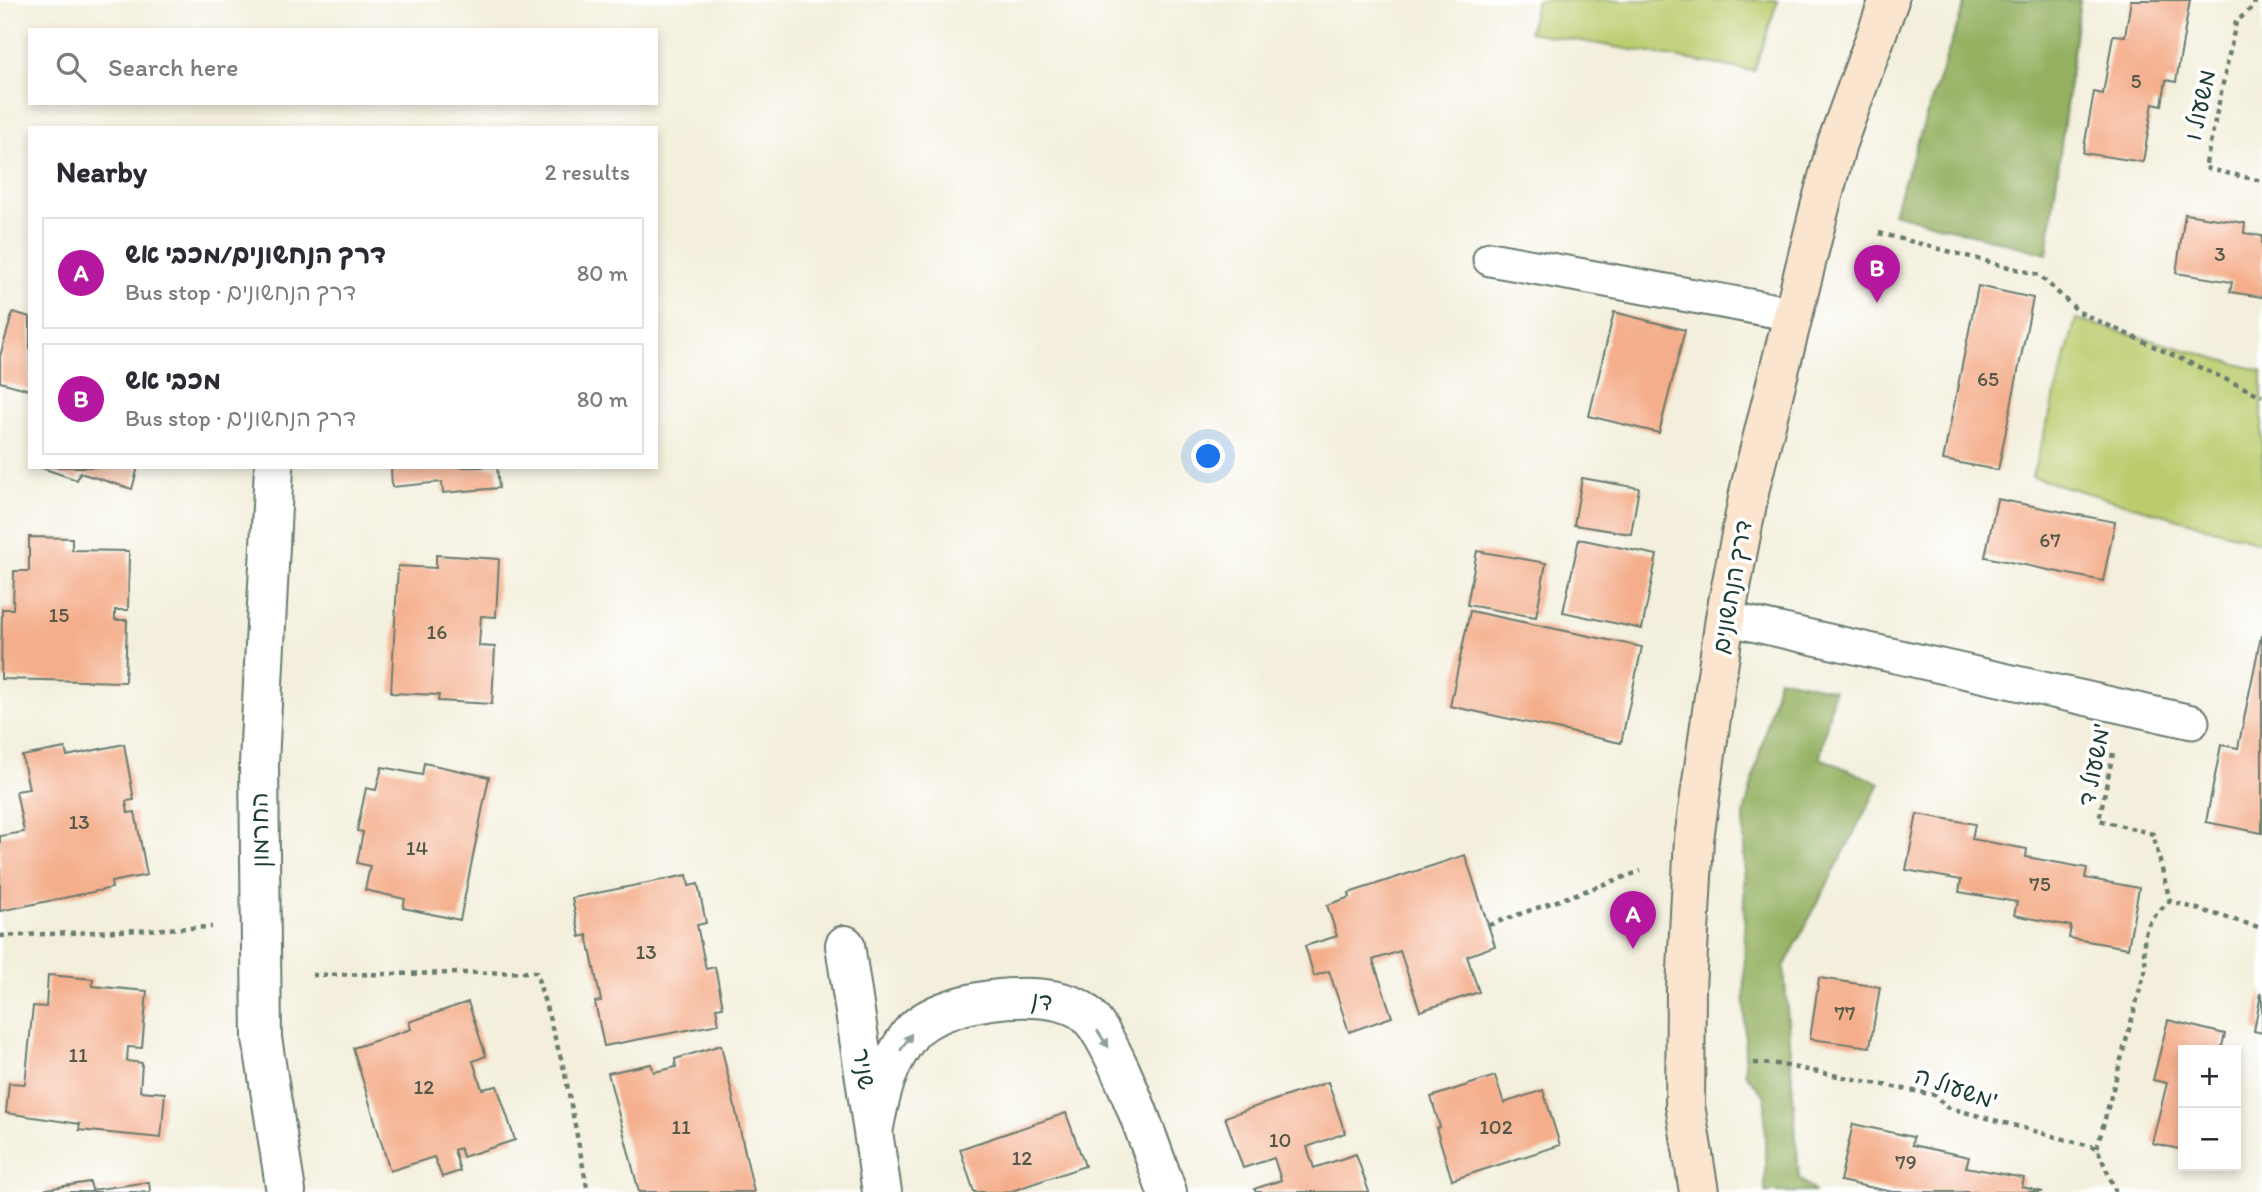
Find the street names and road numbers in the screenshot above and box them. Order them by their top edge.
street label: משעול ו [2178,67,2221,143]
street label: דרך הנחשונים [1705,518,1758,656]
street label: משעול ד' [2071,721,2116,809]
street label: החרמון [244,792,276,868]
street label: דן [1029,985,1055,1017]
street label: שניר [847,1046,882,1092]
street label: משעול ה' [1911,1060,2001,1115]

